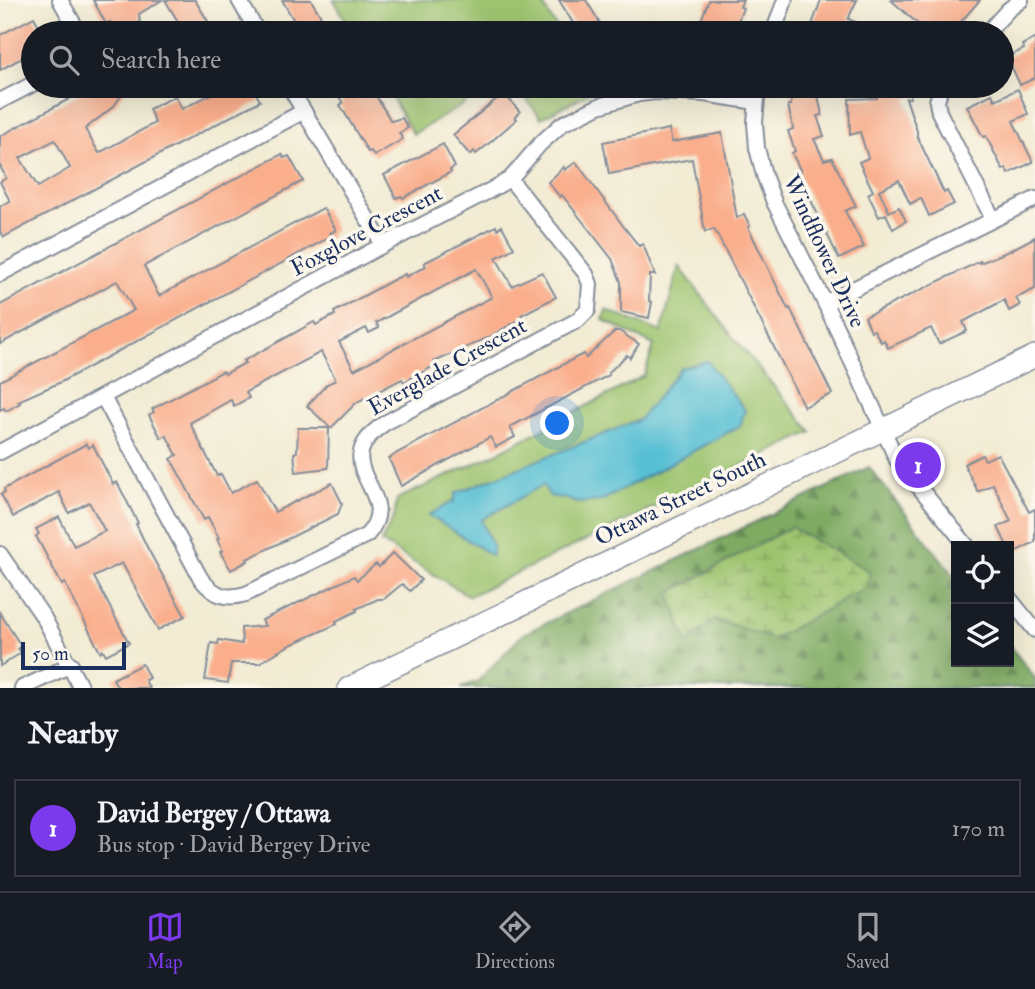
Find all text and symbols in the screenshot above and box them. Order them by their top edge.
search box [21,21,1014,98]
icon: search [45,41,83,79]
text: Search here [101,44,221,76]
street label: Windflower Drive [776,169,873,333]
street label: Foxglove Crescent [285,178,447,283]
street label: Everglade Crescent [363,311,532,422]
your location [540,406,574,440]
pin: 1 [895,439,941,491]
street label: Ottawa Street South [590,444,771,552]
map controls [951,541,1014,667]
button: locate [951,541,1014,604]
button: layers [951,604,1014,667]
scale bar [21,639,126,671]
text: 50 m [32,642,69,666]
text: Nearby [28,715,118,752]
text: David Bergey / Ottawa [97,798,330,830]
text: 1 [49,814,57,843]
text: 170 m [952,814,1005,843]
text: Bus stop · David Bergey Drive [97,830,370,859]
tab: Map [146,908,184,974]
tab: Directions [475,908,555,974]
tab: Saved [846,908,889,974]

